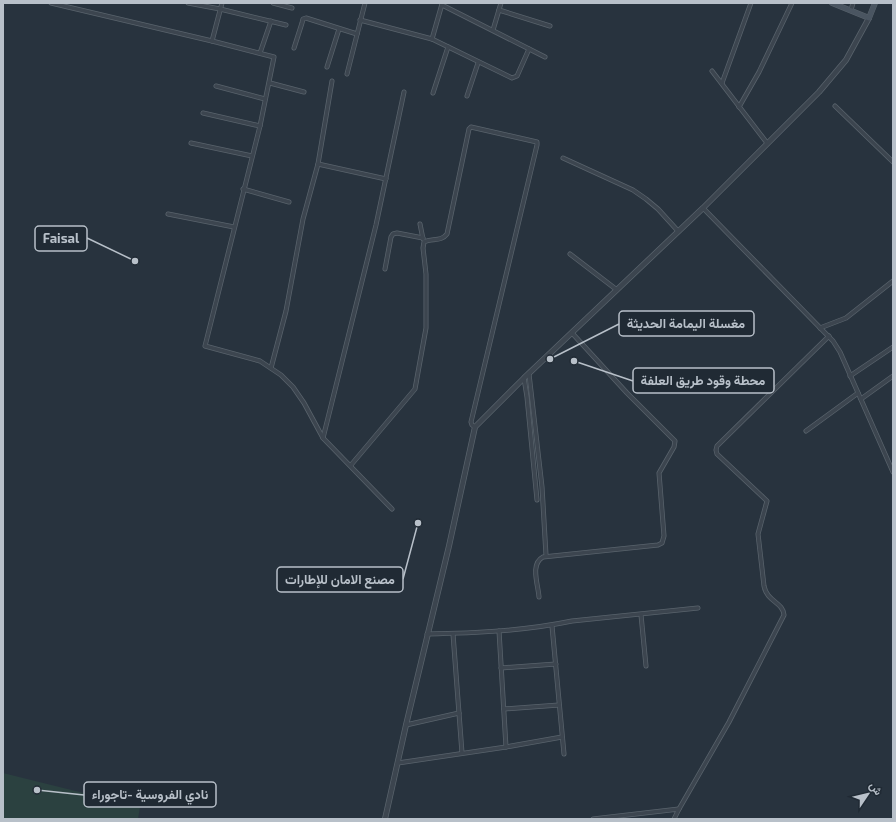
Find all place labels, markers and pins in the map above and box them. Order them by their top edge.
callout: Faisal [35,226,87,251]
callout: مغسلة اليمامة الحديثة [619,311,754,336]
callout: محطة وقود طريق العلفة [633,368,774,393]
callout: مصنع الامان للإطارات [277,567,403,592]
callout: نادي الفروسية -تاجوراء [84,782,216,807]

